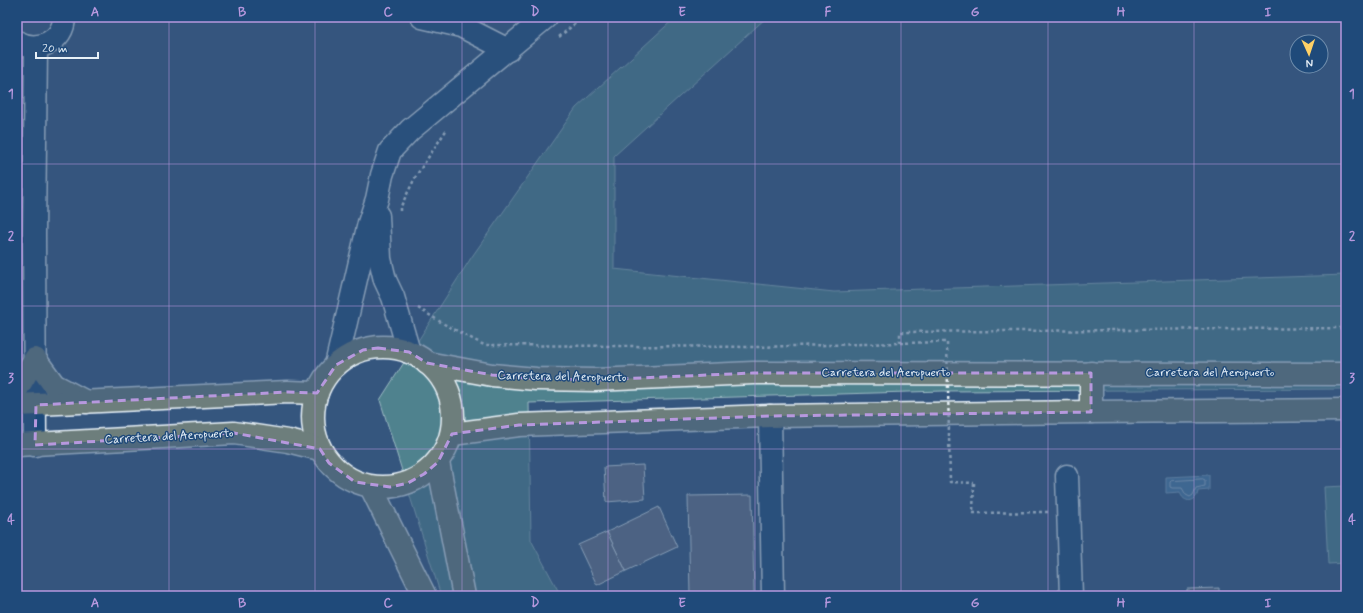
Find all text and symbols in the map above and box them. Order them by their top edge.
text: A [91,4,99,21]
text: B [238,4,247,21]
text: C [383,4,393,21]
text: D [531,4,540,21]
text: E [678,4,686,21]
text: F [825,4,832,21]
text: G [971,4,980,21]
text: H [1117,4,1126,21]
text: I [1265,4,1272,21]
scale bar [36,34,98,60]
north arrow [1289,34,1329,74]
text: 20 m [42,41,68,57]
text: N [1305,56,1313,70]
text: 1 [8,86,14,103]
text: 1 [1349,86,1355,103]
text: 2 [8,228,15,245]
text: 2 [1349,228,1356,245]
street label: Carretera del Aeropuerto [821,365,951,381]
street label: Carretera del Aeropuerto [1145,365,1275,381]
street label: Carretera del Aeropuerto [497,368,627,386]
text: 3 [8,370,14,387]
text: 3 [1349,370,1355,387]
street label: Carretera del Aeropuerto [104,426,234,448]
text: 4 [7,512,15,529]
text: 4 [1348,512,1356,529]
text: A [91,595,99,612]
text: B [238,595,247,612]
text: C [383,595,393,612]
text: D [531,595,540,612]
text: E [678,595,686,612]
text: F [825,595,832,612]
text: G [971,595,980,612]
text: H [1117,595,1126,612]
text: I [1265,595,1272,612]

